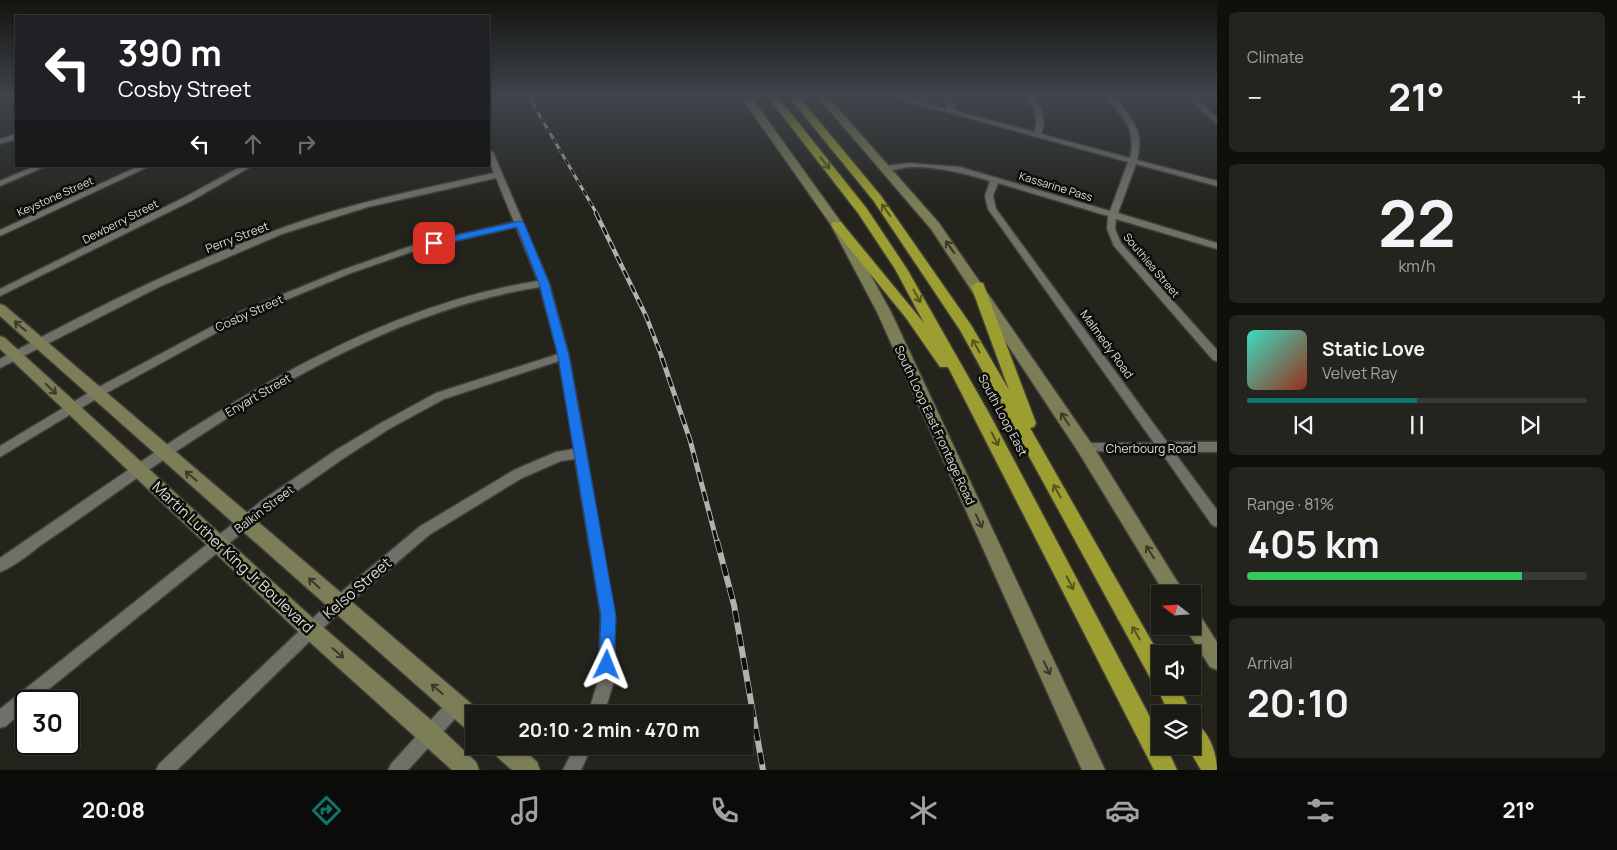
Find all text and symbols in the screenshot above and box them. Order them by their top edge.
text: 390 m [118,29,222,77]
icon: left [35,35,100,100]
text: Climate [1247,46,1304,68]
text: 21° [1388,70,1445,122]
text: Cosby Street [118,74,251,104]
text: − [1247,78,1262,116]
text: + [1571,78,1587,116]
icon: left [186,130,214,158]
icon: ahead [239,130,267,158]
icon: right [292,130,320,158]
one-way arrow [819,156,830,169]
street label: Kassarine Pass [1017,168,1095,204]
street label: Keystone Street [14,172,96,220]
text: 22 [1378,178,1456,267]
street label: Dewberry Street [80,195,160,247]
one-way arrow [881,204,891,218]
street label: Perry Street [203,217,271,257]
pin [413,222,455,264]
icon: arrive [420,229,448,257]
street label: Southlea Street [1120,229,1184,301]
one-way arrow [945,240,955,254]
text: km/h [1398,255,1436,277]
one-way arrow [912,289,922,304]
street label: Cosby Street [212,290,286,336]
street label: Malmedy Road [1076,306,1138,382]
one-way arrow [13,320,26,331]
text: Static Love [1322,336,1425,362]
one-way arrow [971,338,981,353]
street label: South Loop East Frontage Road [891,343,979,507]
text: Velvet Ray [1322,362,1398,384]
street label: Enyart Street [222,369,294,421]
street label: South Loop East [974,371,1032,459]
one-way arrow [45,383,57,395]
icon: previous [1290,411,1318,439]
icon: pause [1403,411,1431,439]
icon: next [1516,411,1544,439]
one-way arrow [1060,412,1070,426]
one-way arrow [991,431,1000,446]
street label: Cherbourg Road [1106,440,1196,457]
one-way arrow [185,471,198,482]
street label: Martin Luther King Jr Boulevard [148,476,318,638]
street label: Balkin Street [231,481,297,537]
one-way arrow [1052,485,1062,499]
text: Range · 81% [1247,493,1334,515]
one-way arrow [975,513,985,528]
text: 405 km [1247,517,1380,569]
one-way arrow [1144,546,1154,560]
street label: Kelso Street [318,552,396,624]
one-way arrow [1065,575,1075,590]
one-way arrow [308,577,321,588]
north arrow [1151,585,1201,635]
map controls [1151,585,1201,755]
one-way arrow [1131,626,1141,641]
position arrow [580,638,632,690]
button: sound [1151,645,1201,695]
one-way arrow [331,647,344,659]
text: Arrival [1247,652,1293,674]
one-way arrow [1043,660,1052,675]
text: 20:10 [1247,676,1349,728]
one-way arrow [431,684,444,695]
speed limit sign: 30 [15,690,80,755]
button: layers [1151,705,1201,755]
text: 20:10 · 2 min · 470 m [519,717,699,743]
icon: directions [309,793,344,828]
icon: music [508,793,543,828]
icon: phone [707,793,742,828]
icon: climate [906,793,941,828]
icon: car [1105,793,1140,828]
icon: filters [1303,793,1338,828]
text: 20:08 [82,795,145,825]
text: 21° [1502,795,1535,825]

